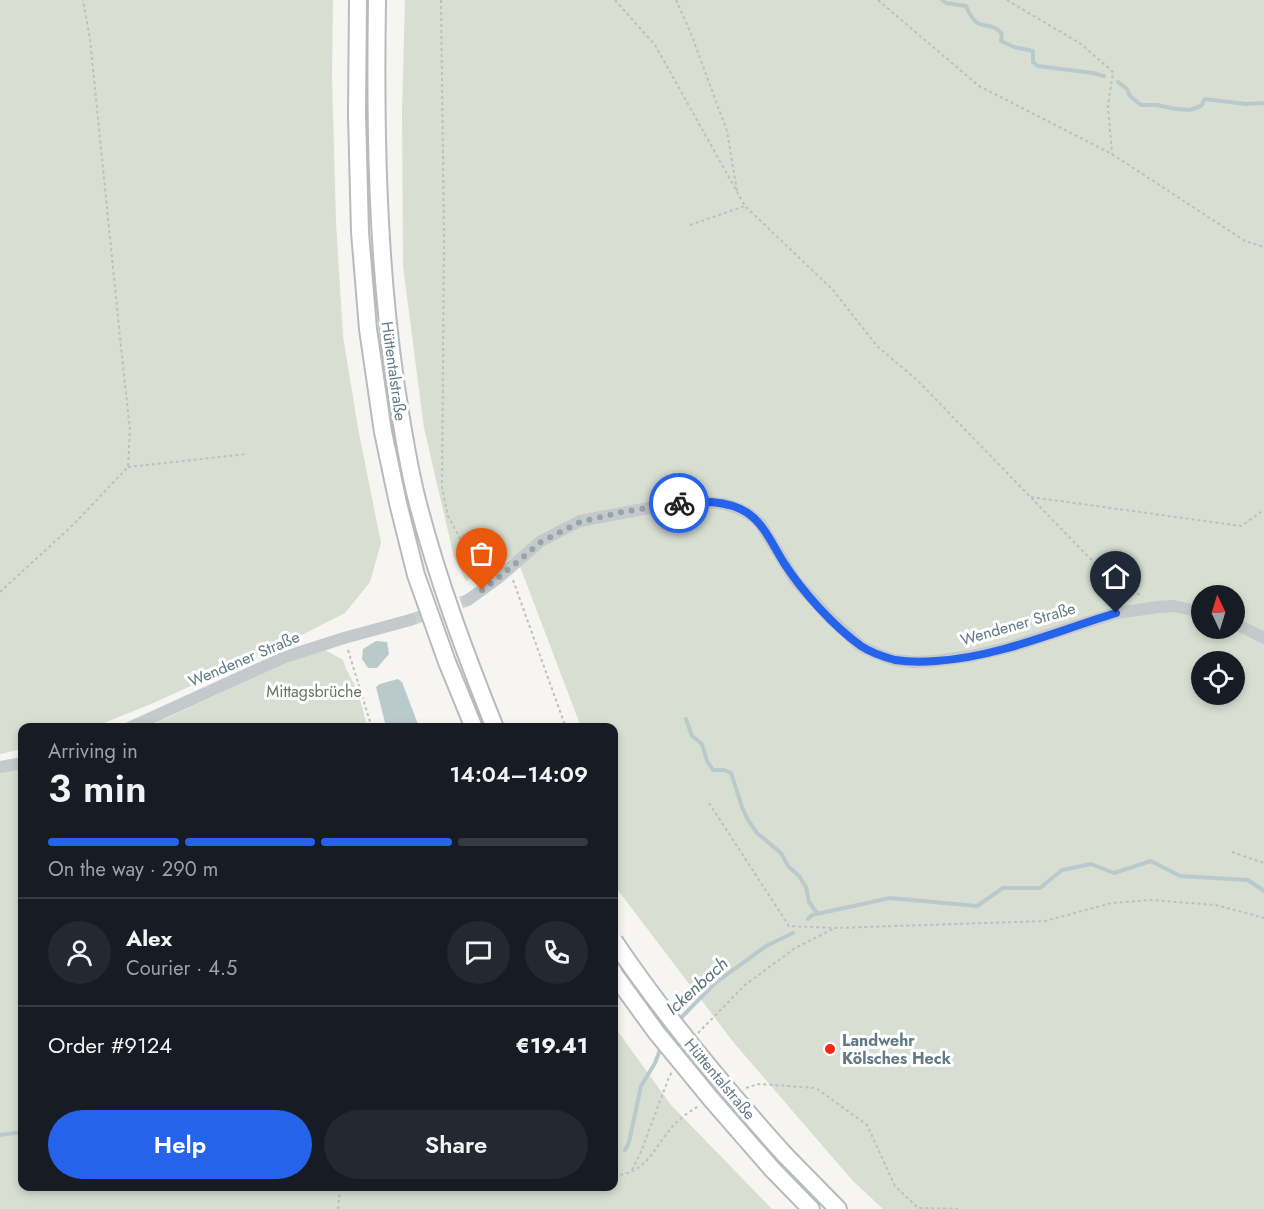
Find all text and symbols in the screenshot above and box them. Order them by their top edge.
street label: Hüttentalstraße [376,320,412,422]
courier [649,473,709,533]
icon: bike [663,487,696,520]
pin [456,528,507,590]
icon: bag [465,537,498,570]
pin [1090,551,1141,613]
icon: home [1099,560,1132,593]
north arrow [1191,585,1245,639]
map controls [1191,585,1245,705]
street label: Wendener Straße [958,597,1078,651]
street label: Wendener Straße [185,625,303,693]
button: locate [1191,651,1245,705]
park label: Mittagsbrüche [266,680,362,703]
text: Arriving in [48,737,138,766]
text: 14:04–14:09 [450,758,588,790]
text: 3 min [48,760,147,817]
text: On the way · 290 m [48,855,218,884]
button: person [48,921,111,984]
button: chat [447,921,510,984]
button: phone [525,921,588,984]
text: Alex [126,922,172,954]
water label: Ickenbach [660,951,734,1021]
text: Courier · 4.5 [126,954,237,983]
text: Order #9124 [48,1029,172,1061]
text: €19.41 [516,1029,588,1061]
place label: Landwehr Kölsches Heck [842,1029,952,1070]
street label: Hüttentalstraße [679,1033,761,1125]
marker: Landwehr Kölsches Heck [823,1042,837,1056]
button: Help [48,1110,312,1179]
button: Share [324,1110,588,1179]

